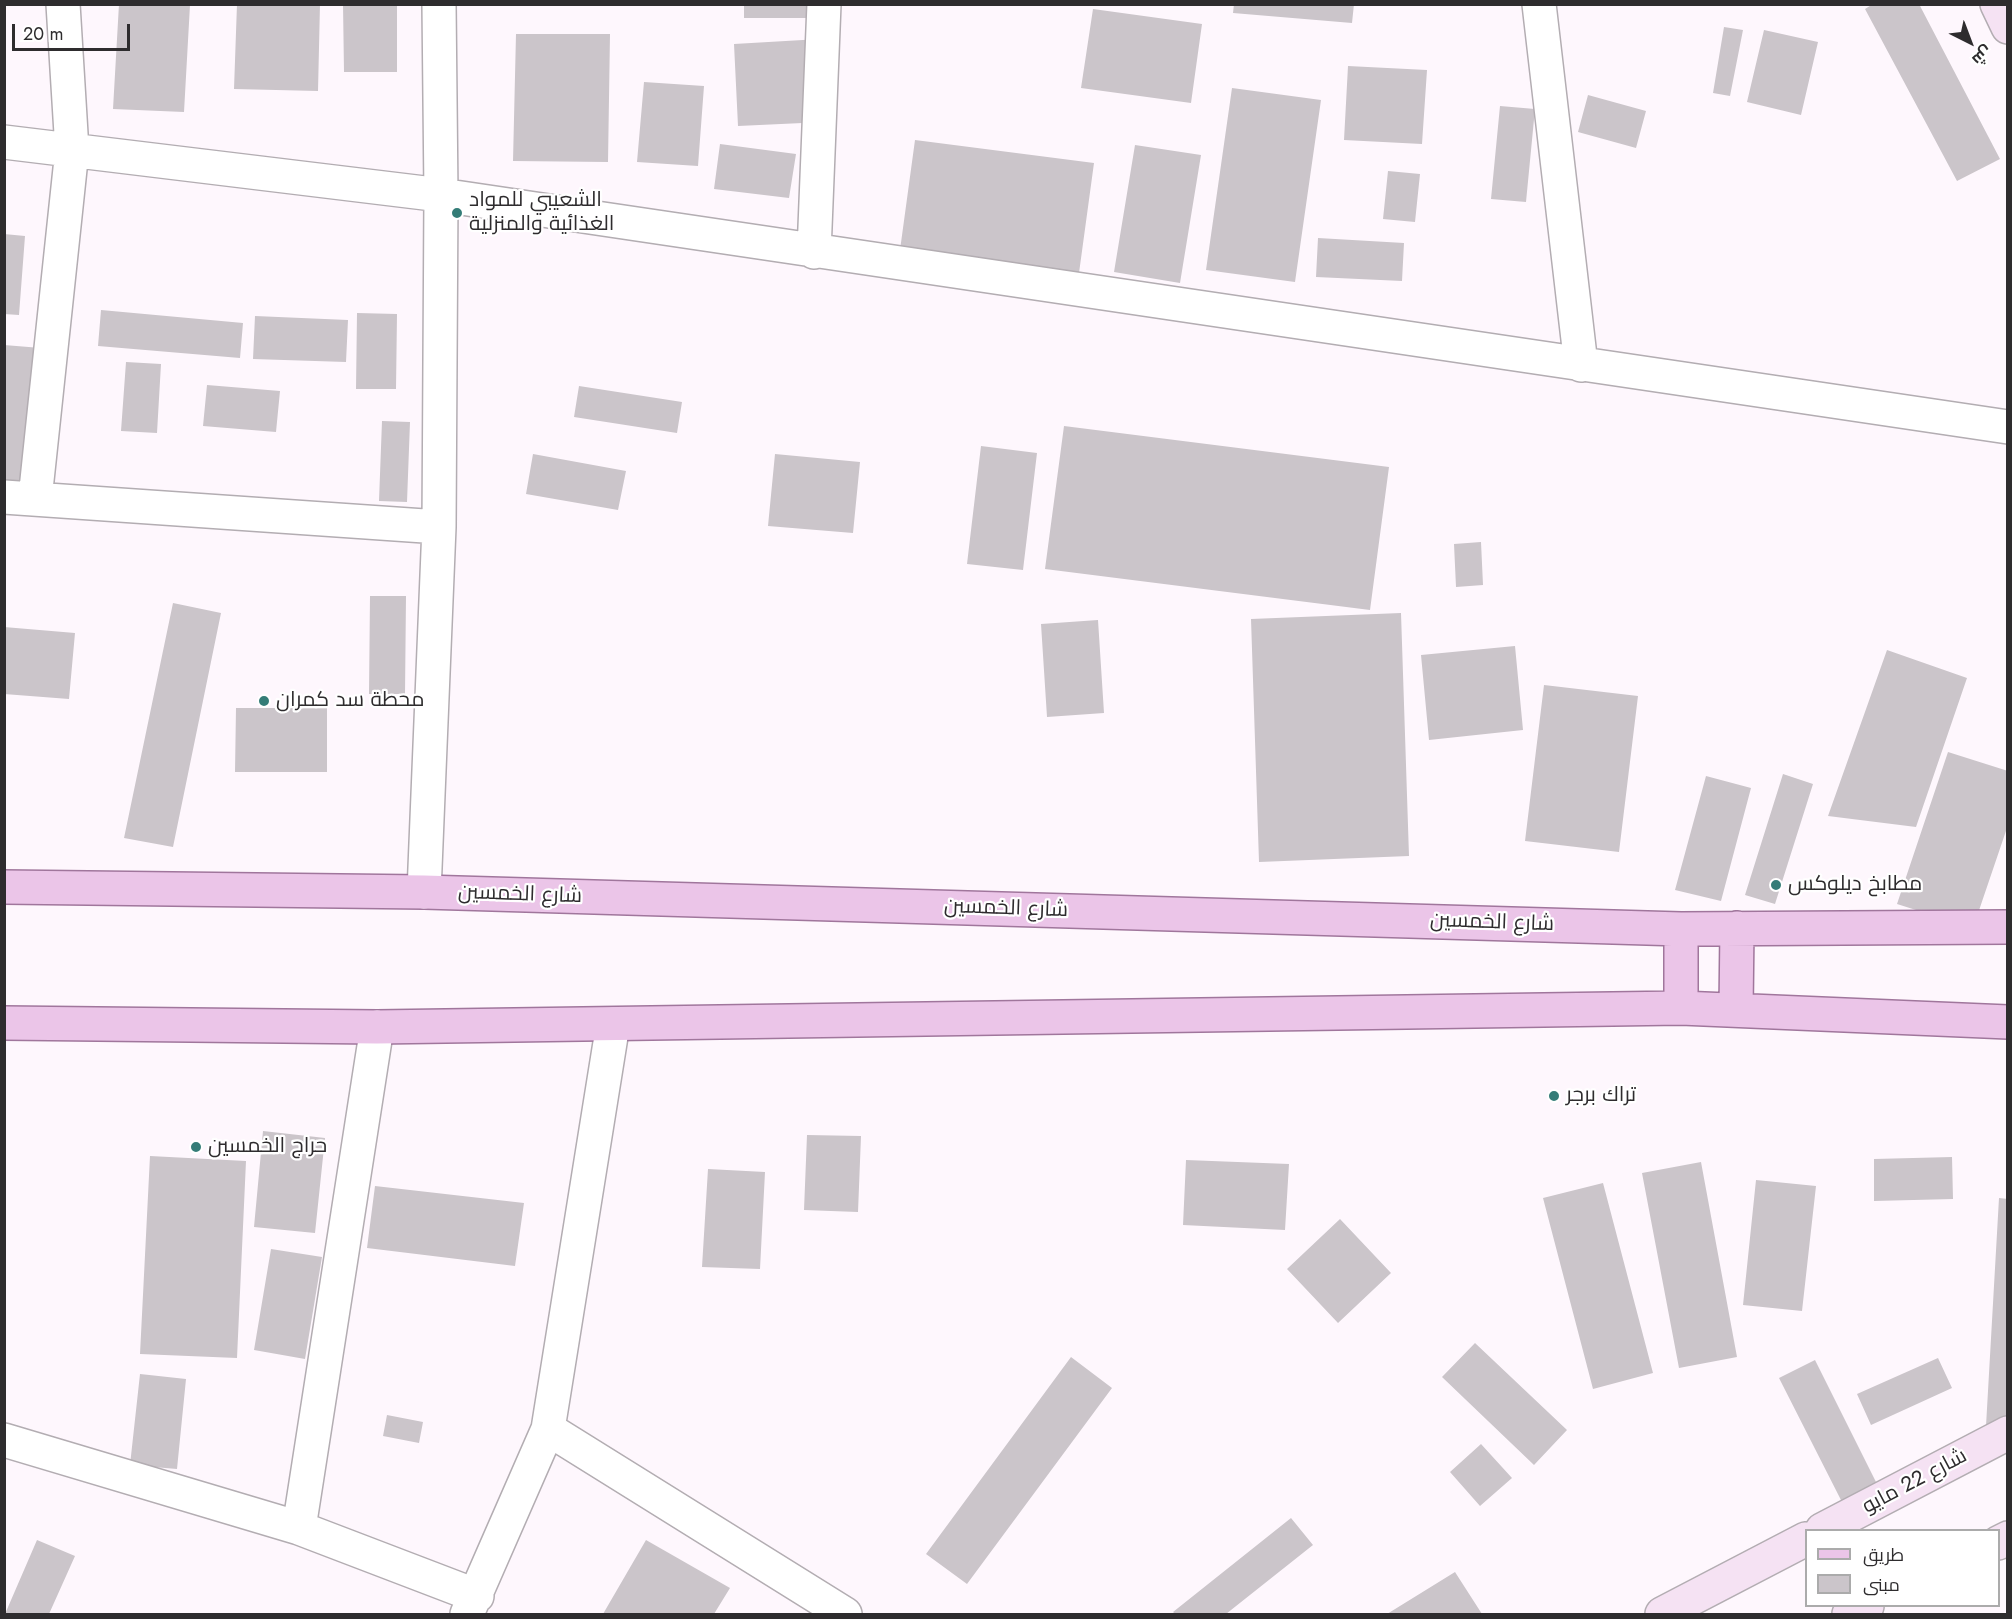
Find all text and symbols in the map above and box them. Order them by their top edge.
scale bar [15,12,134,50]
north arrow [1940,12,2000,72]
text: 20 m [23,21,63,47]
text: ش [1967,40,1998,71]
place label: الشعيبي للمواد الغذائية والمنزلية [469,188,614,238]
marker: الشعيبي للمواد الغذائية والمنزلية [450,206,464,220]
place label: محطة سد كمران [276,688,424,714]
marker: محطة سد كمران [257,694,271,708]
place label: مطابخ ديلوكس [1788,872,1922,898]
marker: مطابخ ديلوكس [1769,878,1783,892]
street label: شارع الخمسين [458,880,582,910]
street label: شارع الخمسين [944,894,1068,924]
street label: شارع الخمسين [1430,908,1554,938]
place label: تراك برجر [1566,1083,1636,1109]
marker: تراك برجر [1547,1089,1561,1103]
place label: حراج الخمسين [208,1134,327,1160]
marker: حراج الخمسين [189,1140,203,1154]
street label: شارع 22 مايو [1858,1444,1972,1520]
legend [1805,1529,2000,1607]
text: طريق [1863,1542,1904,1568]
text: مبنى [1863,1572,1900,1598]

